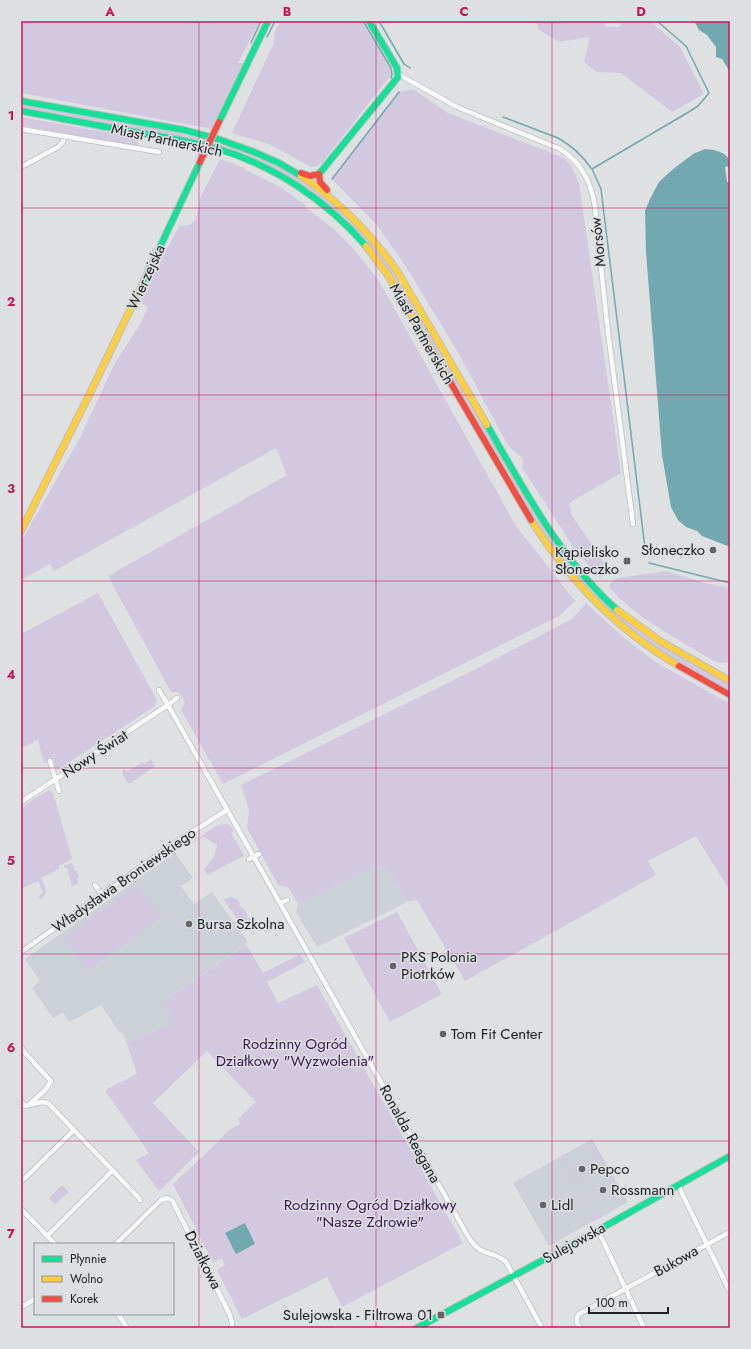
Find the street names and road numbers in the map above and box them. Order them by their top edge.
street label: Miast Partnerskich [109,117,225,163]
street label: Morsów [584,215,612,268]
street label: Wierzejska [121,241,171,313]
street label: Miast Partnerskich [384,279,460,389]
street label: Nowy Świat [58,724,133,784]
street label: Władysława Broniewskiego [48,822,200,938]
street label: Ronalda Reagana [374,1081,446,1187]
street label: Sulejowska [538,1217,610,1269]
street label: Działkowa [179,1227,227,1293]
street label: Bukowa [650,1240,702,1282]

